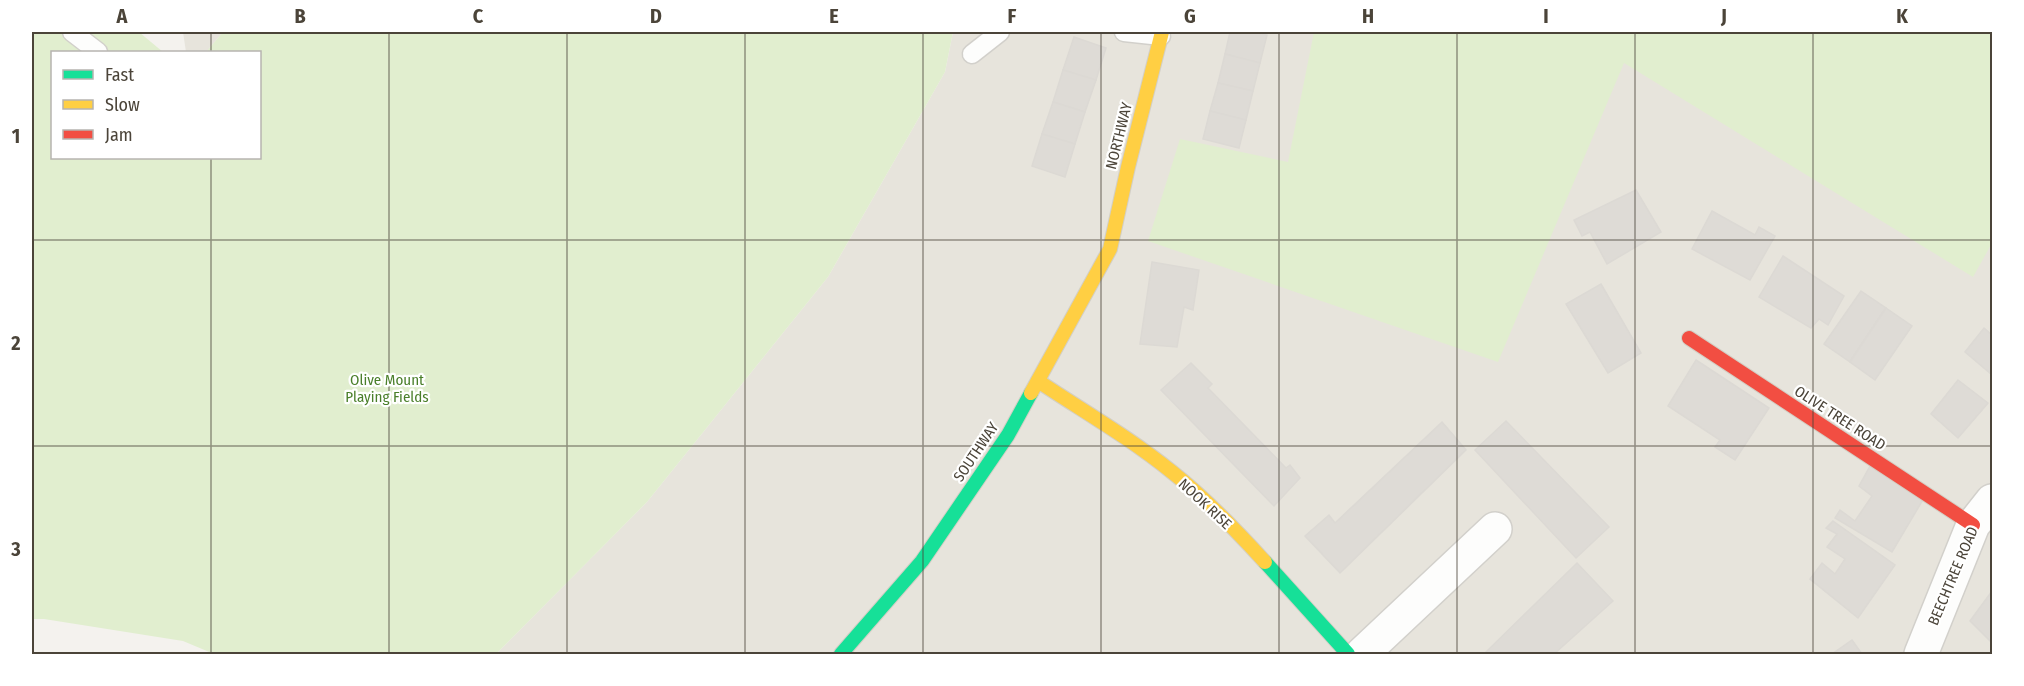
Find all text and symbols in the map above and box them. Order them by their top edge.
text: A [116,4,129,28]
text: B [294,4,306,28]
text: C [473,4,484,28]
text: D [650,4,662,28]
text: E [829,4,839,28]
text: F [1008,4,1017,28]
text: G [1184,4,1196,28]
text: H [1362,4,1374,28]
text: I [1543,4,1549,28]
text: J [1720,4,1727,28]
text: K [1896,4,1908,28]
legend [51,51,261,159]
text: Fast [105,64,134,86]
text: Slow [105,94,140,116]
street label: NORTHWAY [1102,100,1136,171]
text: 1 [12,124,20,148]
text: Jam [105,124,133,146]
text: 2 [10,331,21,355]
park label: Olive Mount Playing Fields [345,371,429,406]
street label: OLIVE TREE ROAD [1791,382,1889,454]
street label: SOUTHWAY [950,419,1003,485]
street label: NOOK RISE [1175,475,1235,533]
street label: BEECHTREE ROAD [1924,524,1982,628]
text: 3 [10,537,21,561]

